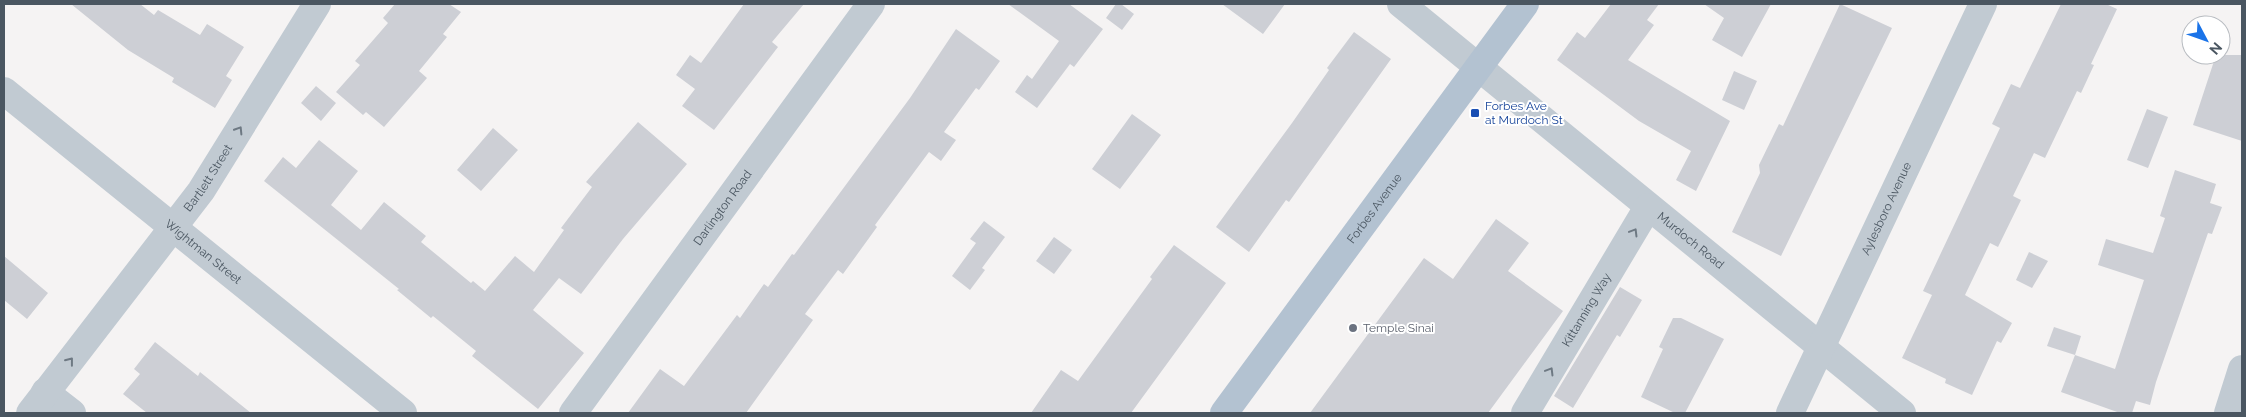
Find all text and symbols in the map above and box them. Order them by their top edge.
north arrow [2181,15,2231,65]
text: N [2206,39,2225,58]
place label: Forbes Ave at Murdoch St [1485,99,1563,127]
marker: Forbes Ave at Murdoch St [1469,107,1481,119]
one-way arrow [233,126,242,135]
street label: Bartlett Street [181,142,235,214]
street label: Aylesboro Avenue [1859,160,1914,257]
street label: Darlington Road [691,167,755,248]
street label: Forbes Avenue [1344,171,1405,246]
street label: Murdoch Road [1655,209,1727,272]
street label: Wightman Street [162,217,244,287]
one-way arrow [1627,229,1637,238]
street label: Kittanning Way [1559,270,1614,349]
place label: Temple Sinai [1363,321,1434,335]
marker: Temple Sinai [1347,322,1359,334]
one-way arrow [64,357,73,366]
one-way arrow [1543,368,1553,377]

